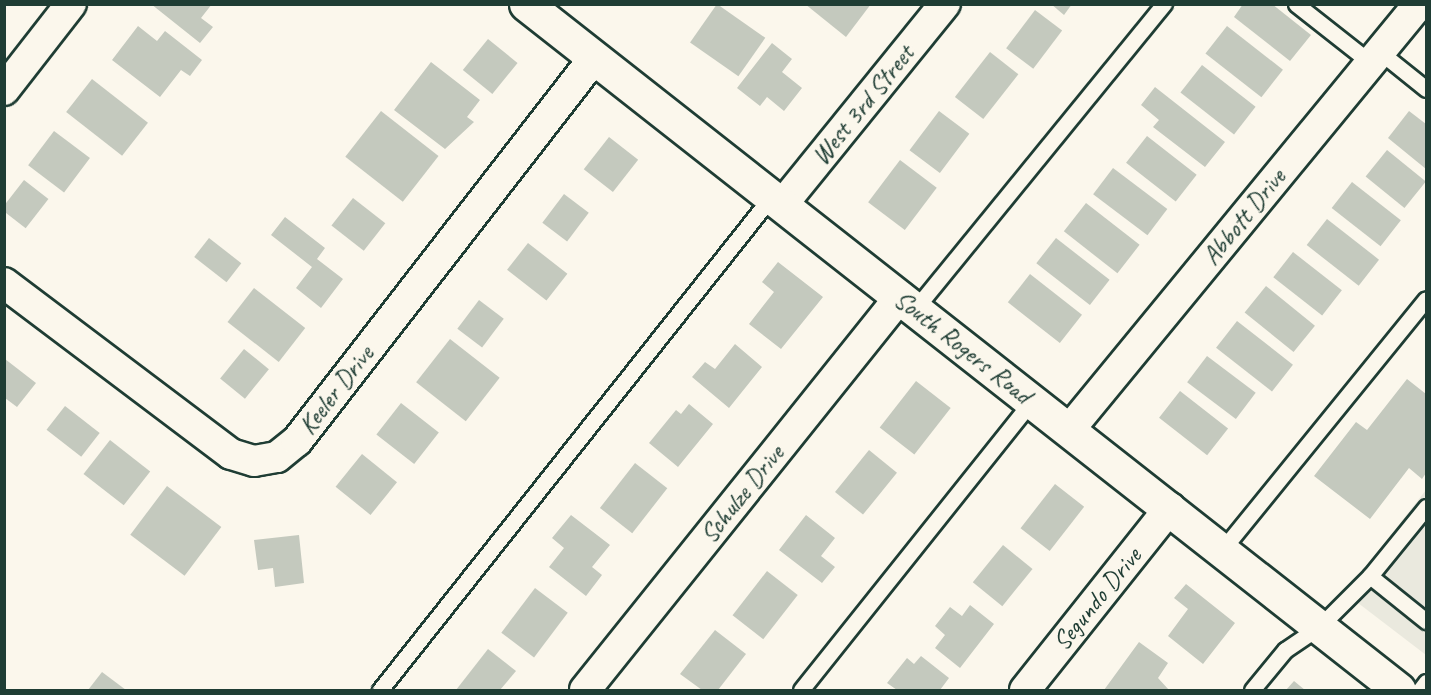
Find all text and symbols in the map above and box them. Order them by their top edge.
street label: West 3rd Street [805,39,921,171]
street label: Abbott Drive [1196,162,1292,272]
street label: South Rogers Road [888,283,1038,411]
street label: Keeler Drive [292,339,380,441]
street label: Schulze Drive [693,439,791,549]
street label: Segundo Drive [1046,541,1148,657]

